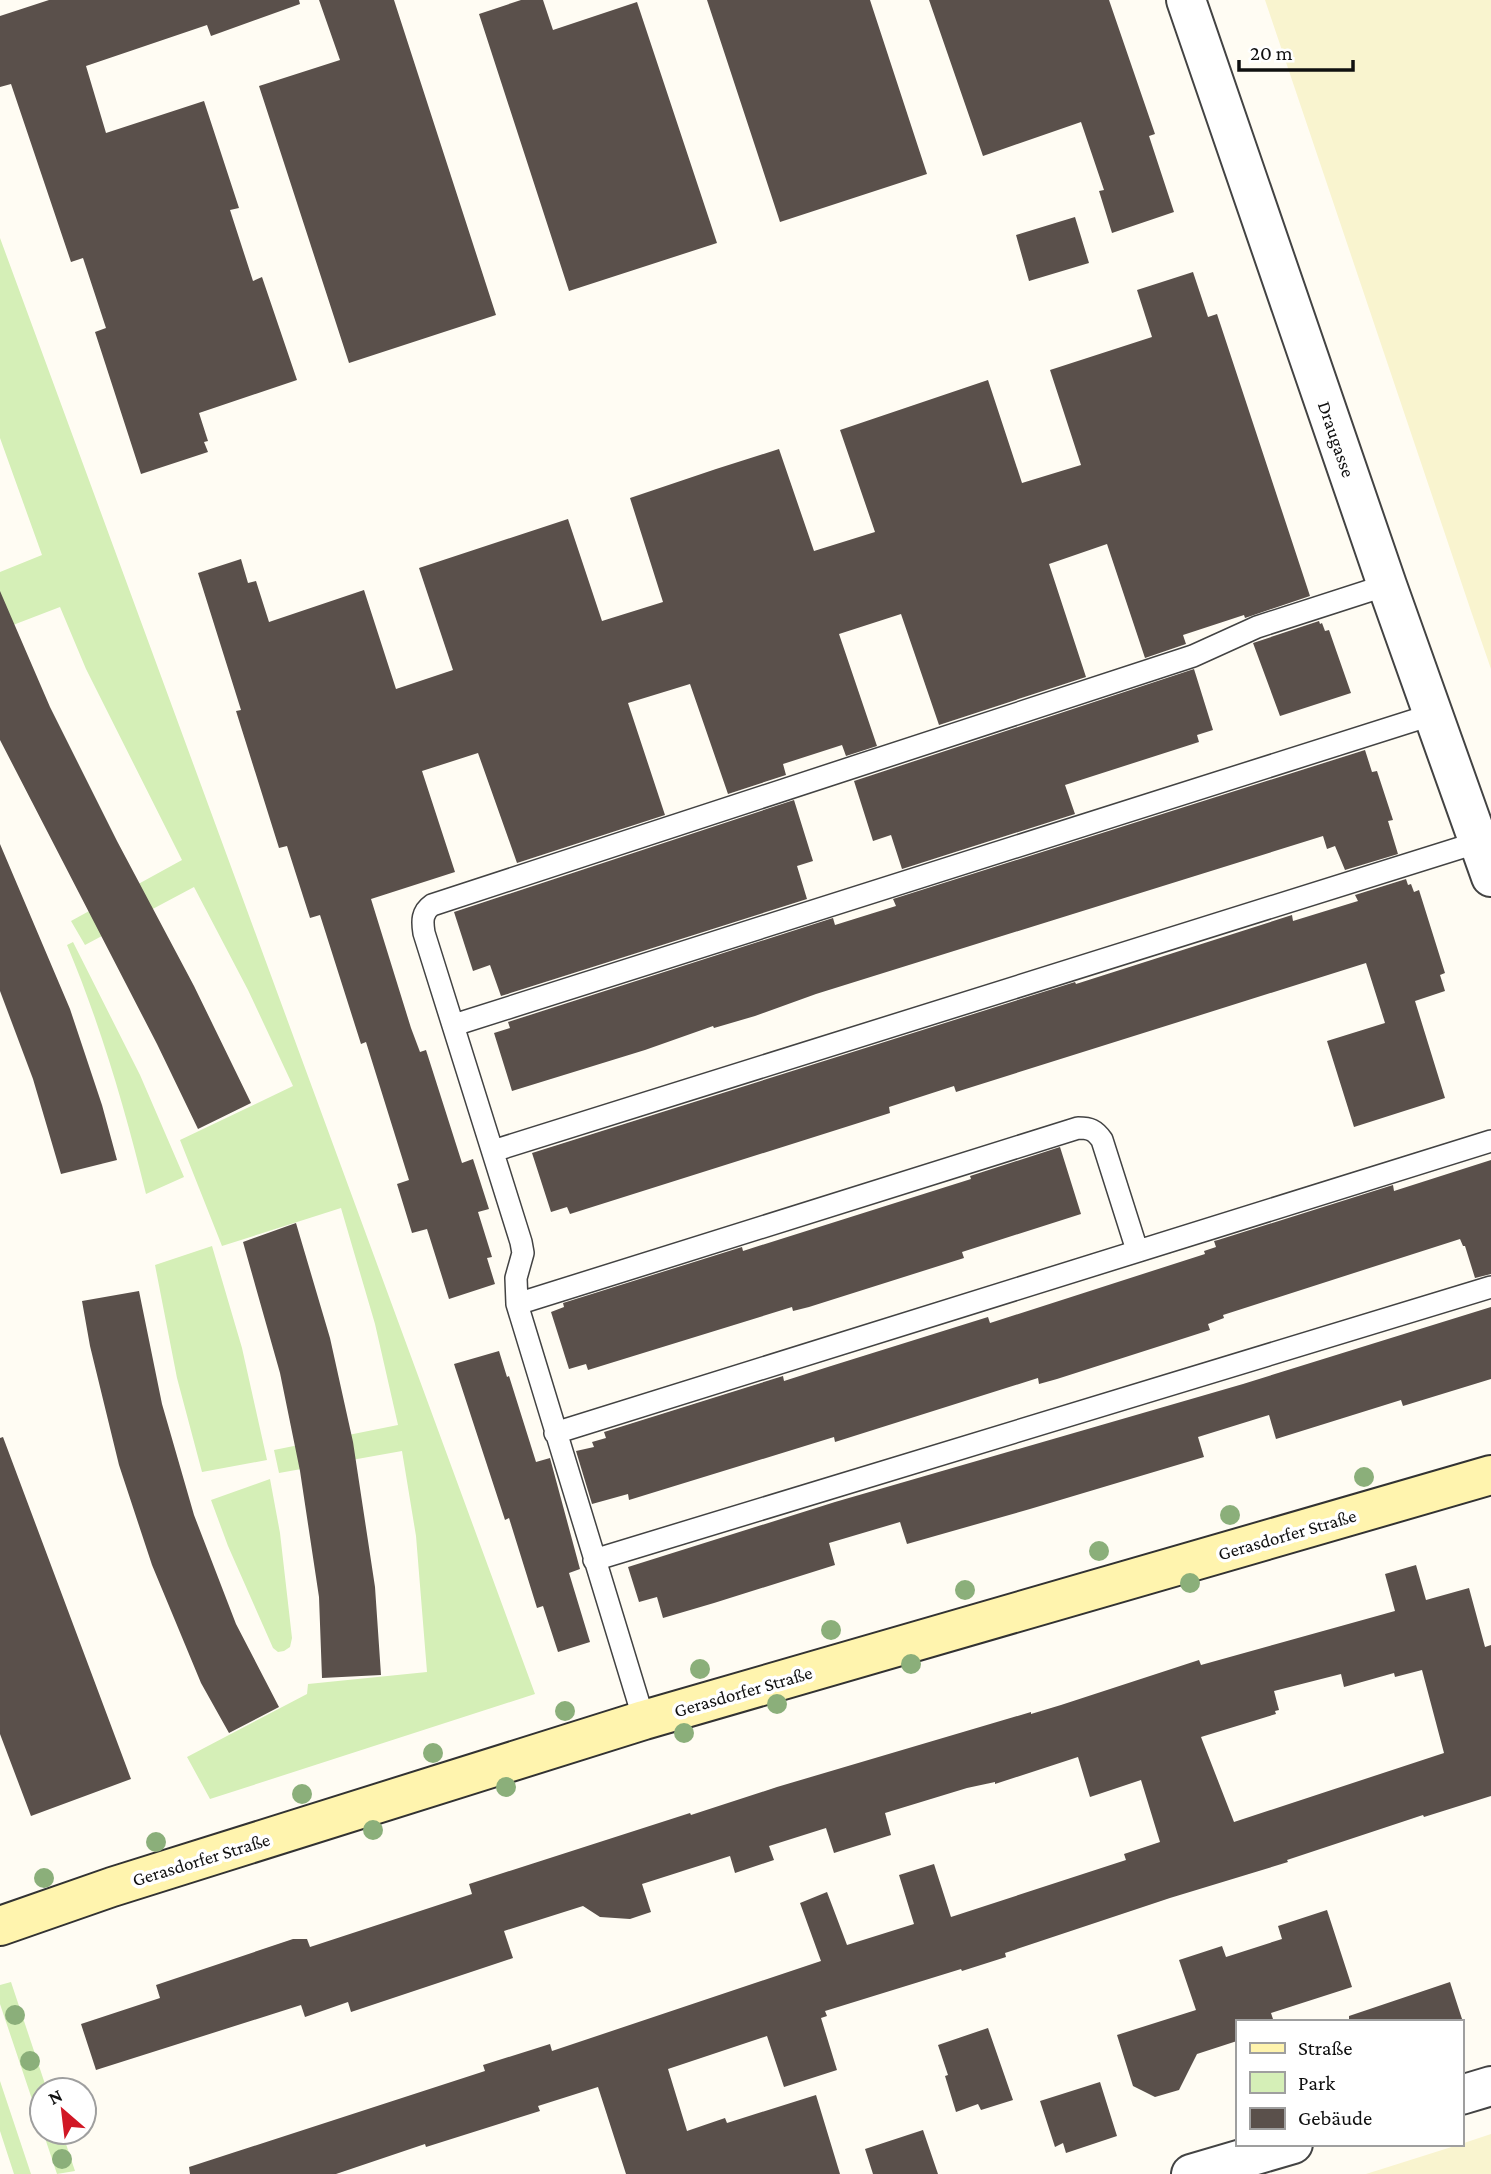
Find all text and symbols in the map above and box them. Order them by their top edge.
scale bar [1239,28,1353,72]
text: 20 m [1250,41,1293,65]
street label: Draugasse [1314,398,1359,480]
street label: Gerasdorfer Straße [1216,1505,1359,1564]
street label: Gerasdorfer Straße [672,1662,815,1721]
street label: Gerasdorfer Straße [130,1829,272,1890]
legend [1236,2020,1463,2146]
text: Straße [1298,2036,1352,2060]
text: Park [1298,2071,1335,2095]
north arrow [28,2076,98,2146]
text: N [45,2084,66,2109]
text: Gebäude [1298,2106,1372,2130]

